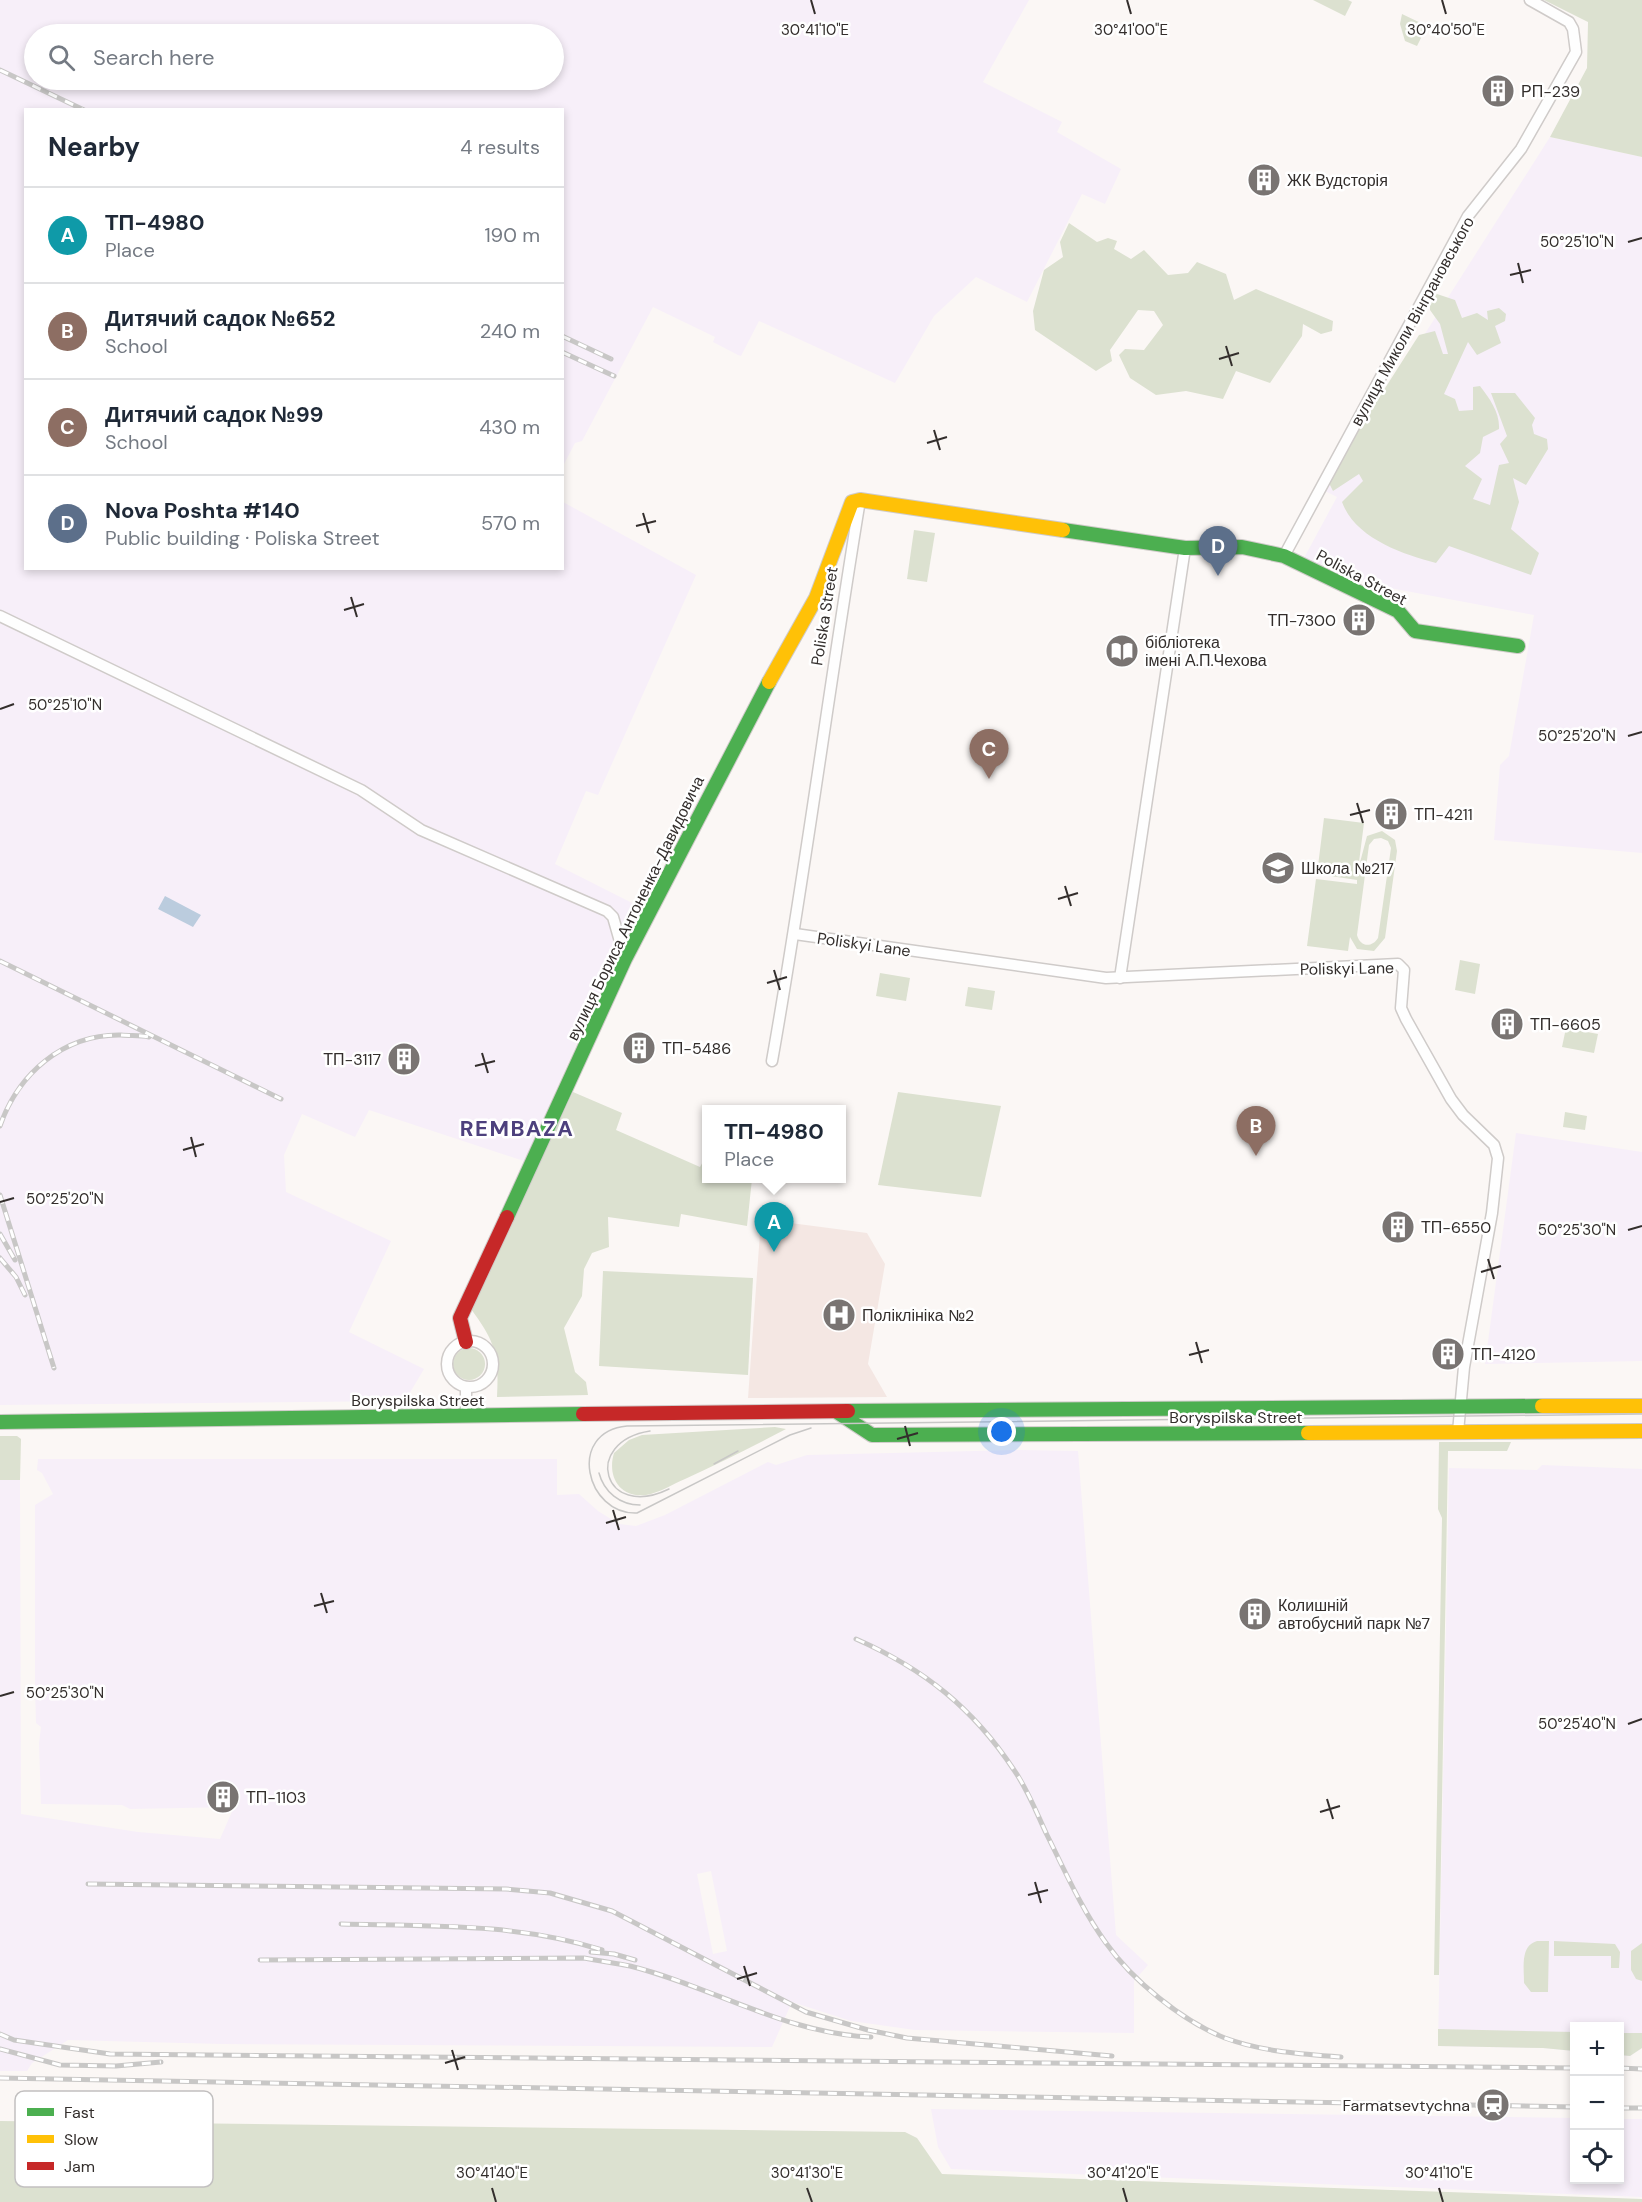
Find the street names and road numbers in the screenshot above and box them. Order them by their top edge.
street label: вулиця Миколи Вінграновського [1346,213,1479,430]
street label: Poliska Street [1313,545,1411,610]
street label: Poliska Street [806,565,843,667]
street label: вулиця Бориса Антоненка-Давидовича [562,772,709,1044]
street label: Poliskyi Lane [816,928,912,961]
street label: Poliskyi Lane [1300,957,1394,980]
street label: Boryspilska Street [351,1390,485,1411]
street label: Boryspilska Street [1169,1407,1303,1428]

